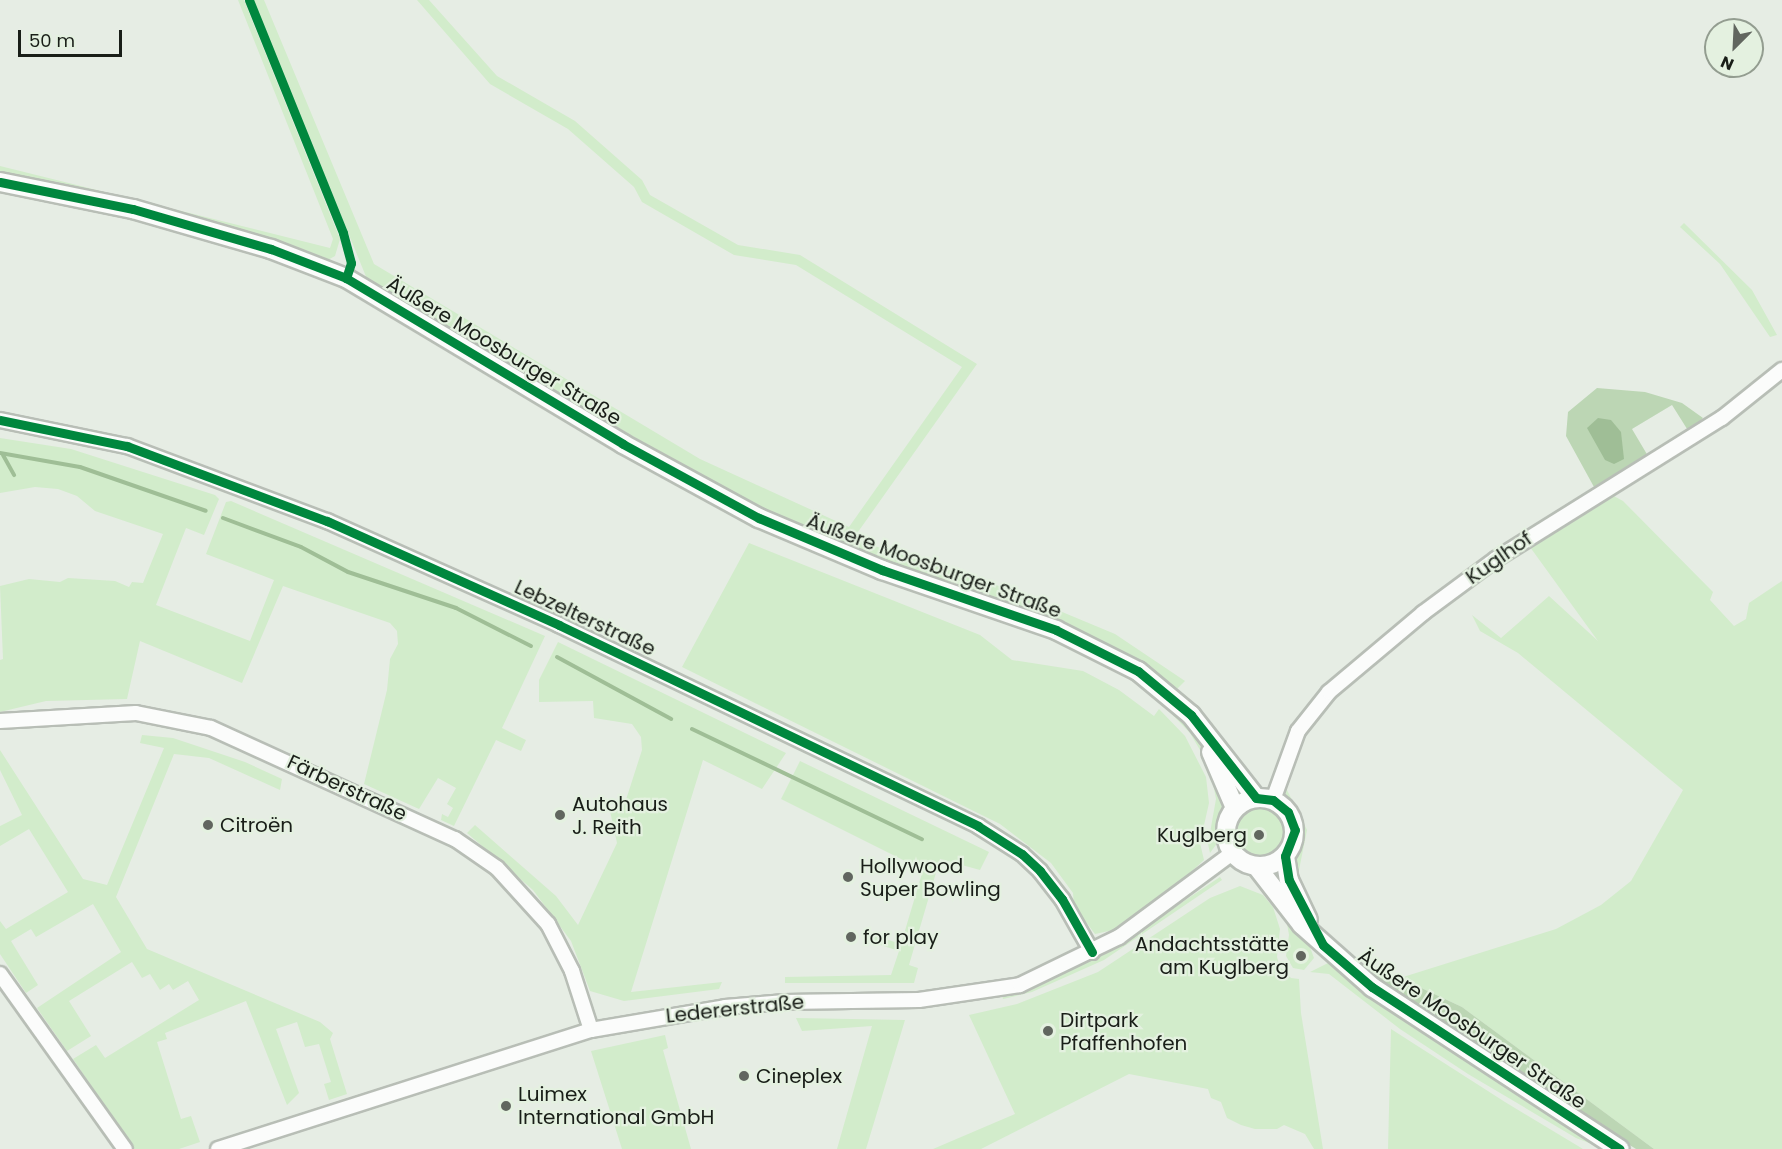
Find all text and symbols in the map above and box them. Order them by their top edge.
scale bar [21,18,124,56]
north arrow [1704,18,1764,78]
text: 50 m [29,28,75,53]
text: N [1717,50,1737,76]
street label: Äußere Moosburger Straße [382,271,626,431]
street label: Äußere Moosburger Straße [803,509,1065,623]
street label: Kuglhof [1461,527,1537,589]
street label: Lebzelterstraße [511,575,659,661]
street label: Färberstraße [283,750,411,826]
place label: Autohaus J. Reith [572,792,668,839]
marker: Autohaus J. Reith [553,808,567,822]
place label: Citroën [220,813,293,837]
marker: Citroën [201,818,215,832]
place label: Kuglberg [1157,823,1247,847]
marker: Kuglberg [1252,828,1266,842]
place label: Hollywood Super Bowling [860,854,1001,901]
marker: Hollywood Super Bowling [841,870,855,884]
place label: for play [863,925,938,949]
marker: for play [844,930,858,944]
place label: Andachtsstätte am Kuglberg [1135,933,1289,980]
street label: Äußere Moosburger Straße [1354,944,1590,1114]
marker: Andachtsstätte am Kuglberg [1294,949,1308,963]
street label: Ledererstraße [665,990,805,1028]
place label: Dirtpark Pfaffenhofen [1060,1008,1187,1055]
marker: Dirtpark Pfaffenhofen [1041,1024,1055,1038]
place label: Cineplex [756,1064,842,1088]
marker: Cineplex [737,1069,751,1083]
place label: Luimex International GmbH [518,1082,714,1129]
marker: Luimex International GmbH [499,1099,513,1113]

